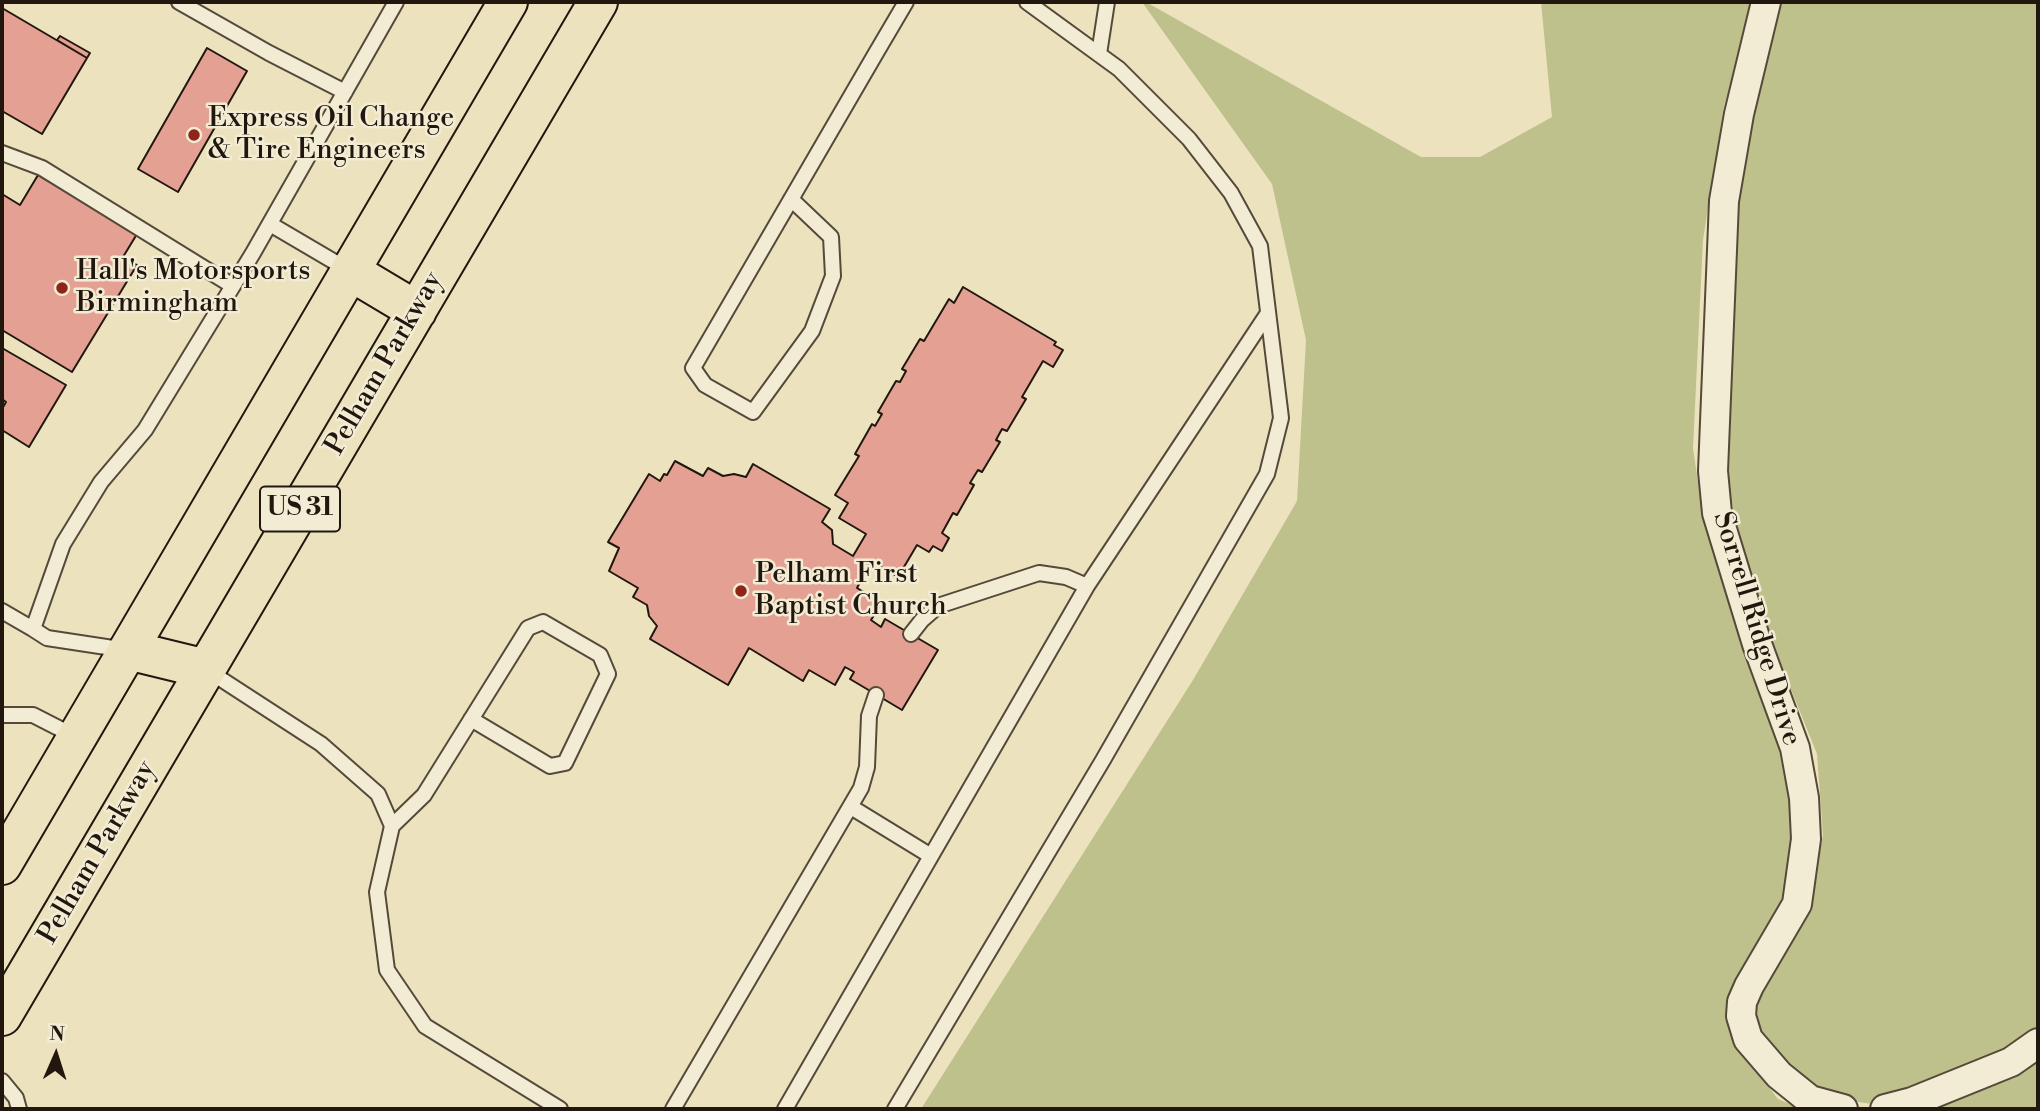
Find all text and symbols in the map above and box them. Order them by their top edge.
place label: Express Oil Change & Tire Engineers [208,102,454,168]
marker: Express Oil Change & Tire Engineers [186,127,202,143]
place label: Hall's Motorsports Birmingham [76,255,310,321]
street label: Pelham Parkway [319,266,451,462]
marker: Hall's Motorsports Birmingham [54,280,70,296]
road number: US 31 [260,486,340,531]
street label: Sorrell Ridge Drive [1704,508,1808,750]
place label: Pelham First Baptist Church [755,558,947,624]
marker: Pelham First Baptist Church [733,583,749,599]
street label: Pelham Parkway [32,755,164,951]
north arrow [21,1020,91,1090]
text: N [49,1022,65,1046]

